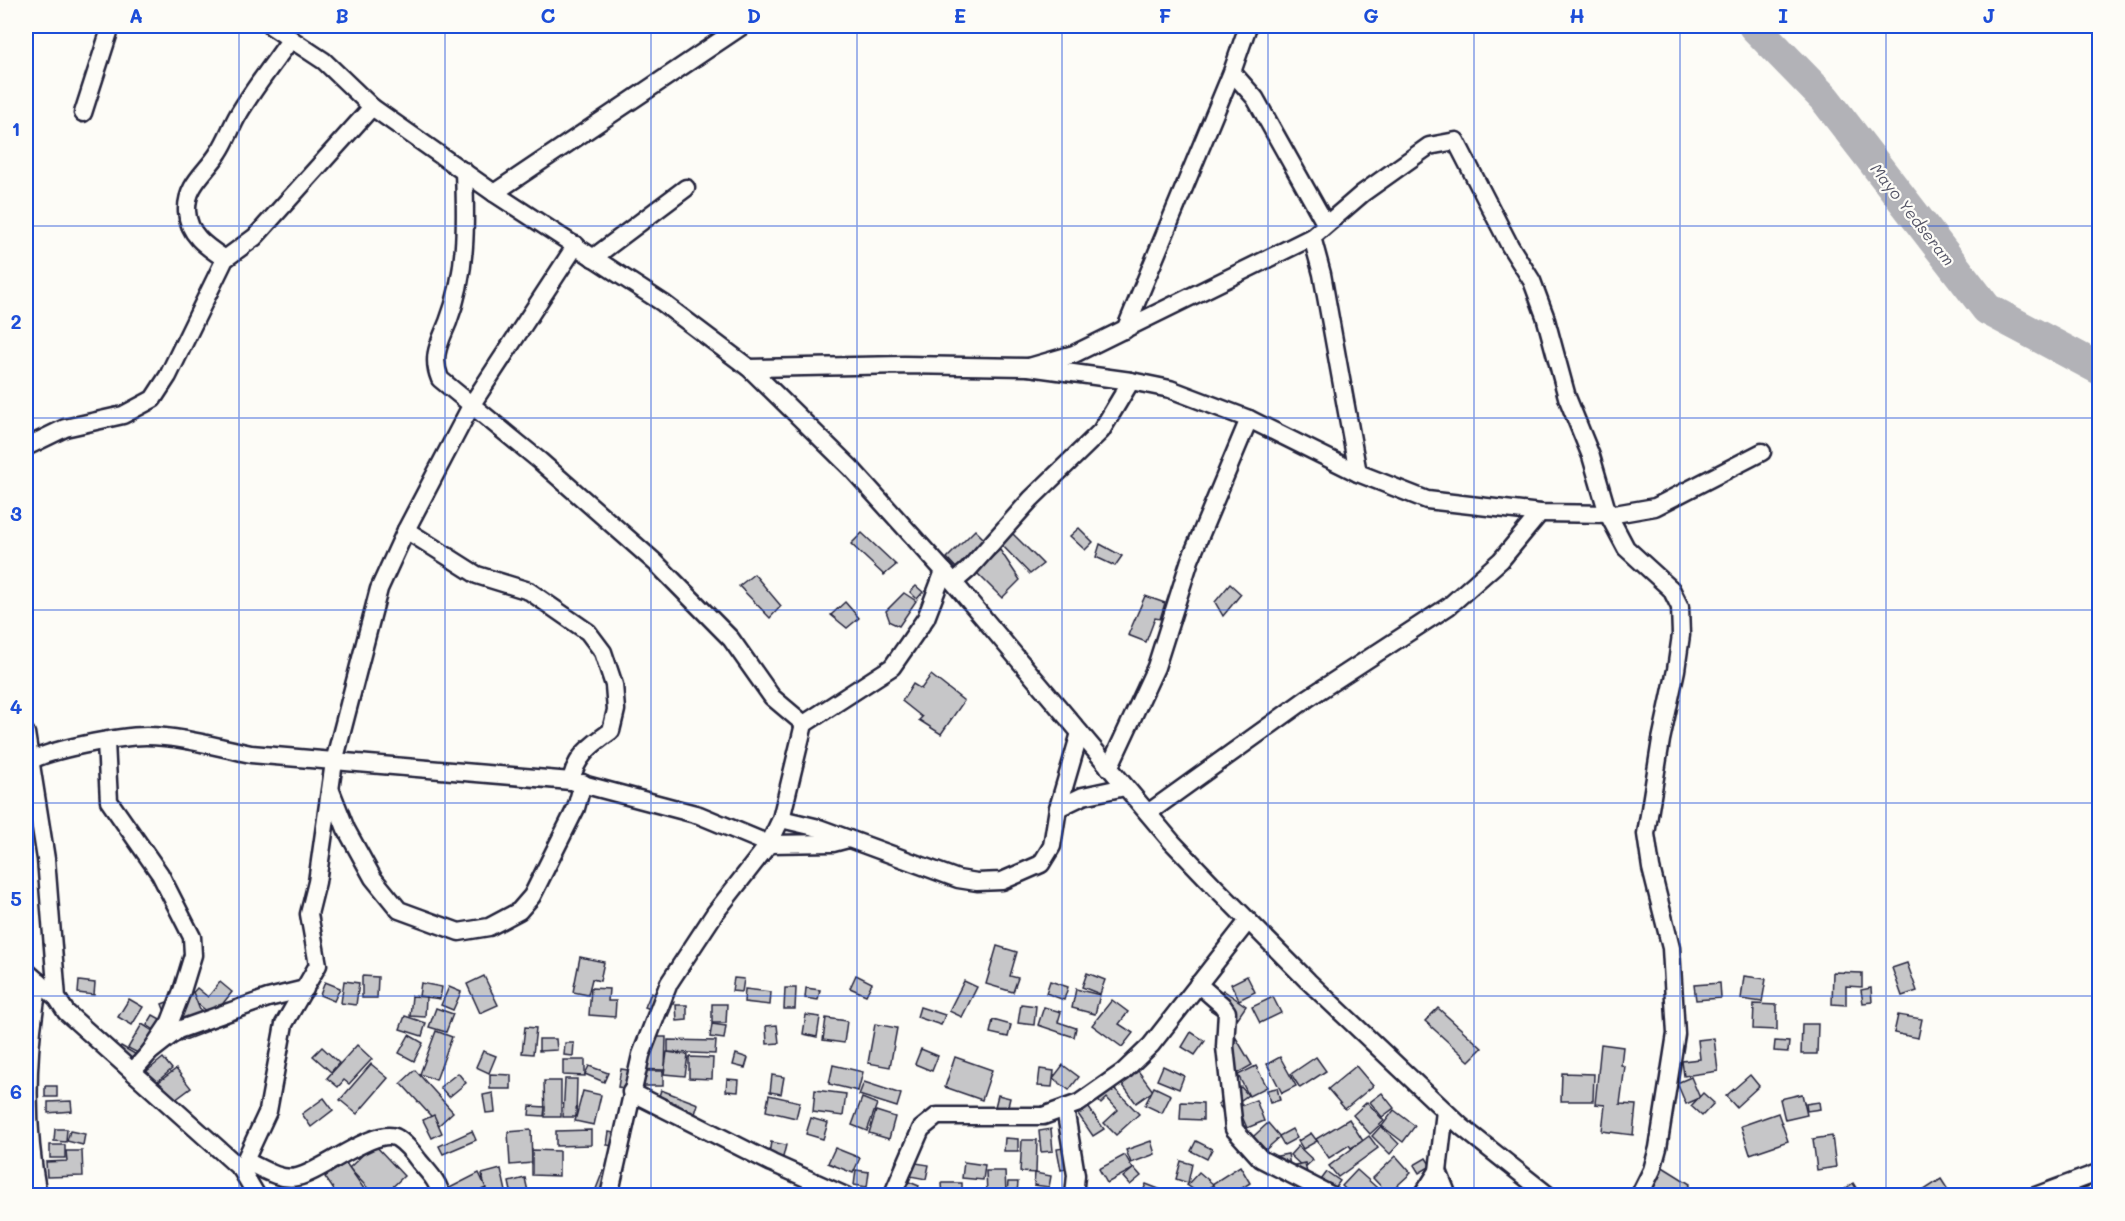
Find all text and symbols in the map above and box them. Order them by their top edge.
text: A [129,2,143,28]
text: B [335,2,349,28]
text: C [541,2,556,28]
text: D [747,2,761,28]
text: E [954,2,966,28]
text: F [1159,2,1172,28]
text: G [1363,2,1379,28]
text: H [1569,2,1585,28]
text: I [1778,2,1788,28]
text: J [1982,2,1996,28]
text: 1 [12,115,20,141]
water label: Mayo Yedseram [1866,158,1960,270]
text: 2 [10,308,22,334]
text: 3 [10,500,22,526]
text: 4 [10,693,23,719]
text: 5 [10,885,22,911]
text: 6 [10,1078,22,1104]

